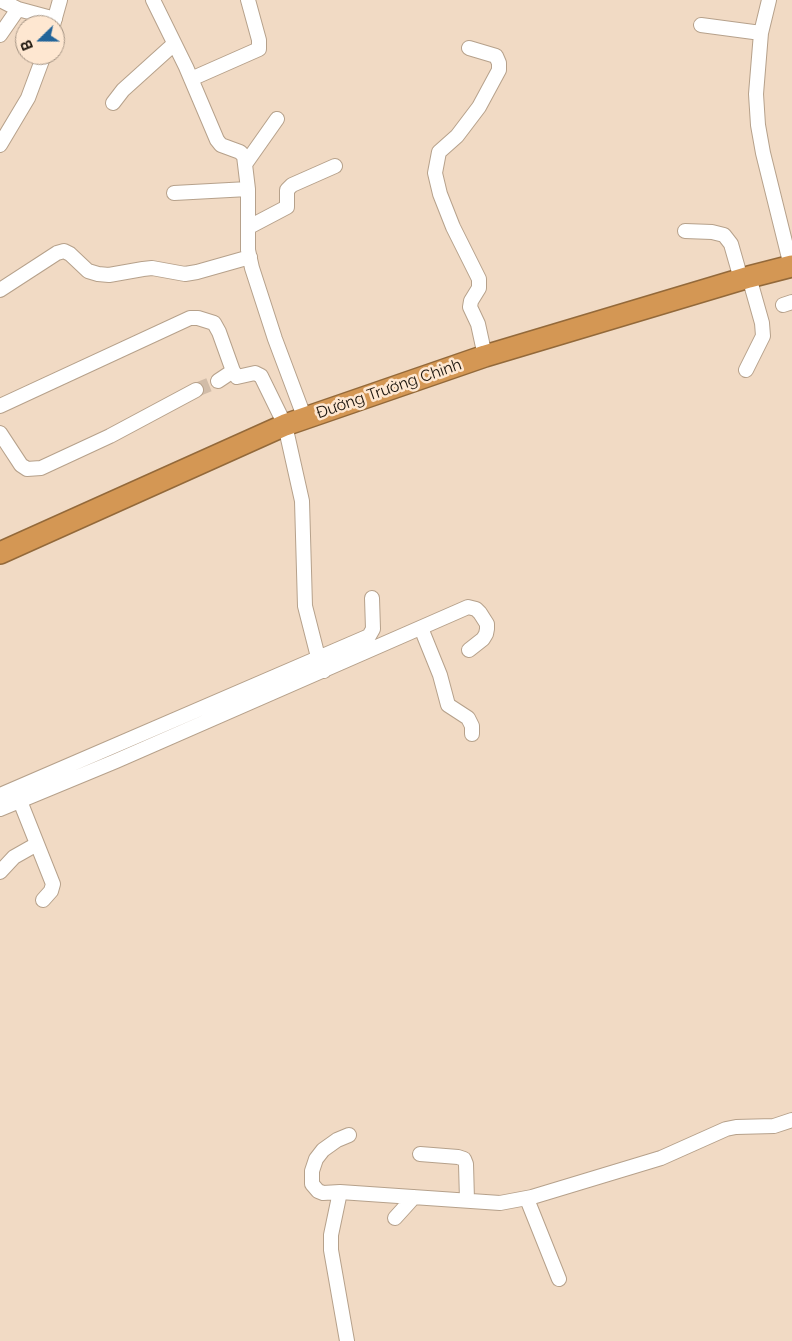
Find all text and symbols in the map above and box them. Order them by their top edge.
north arrow [15,15,65,65]
text: B [18,38,36,53]
street label: Đường Trường Chinh [314,355,464,423]

